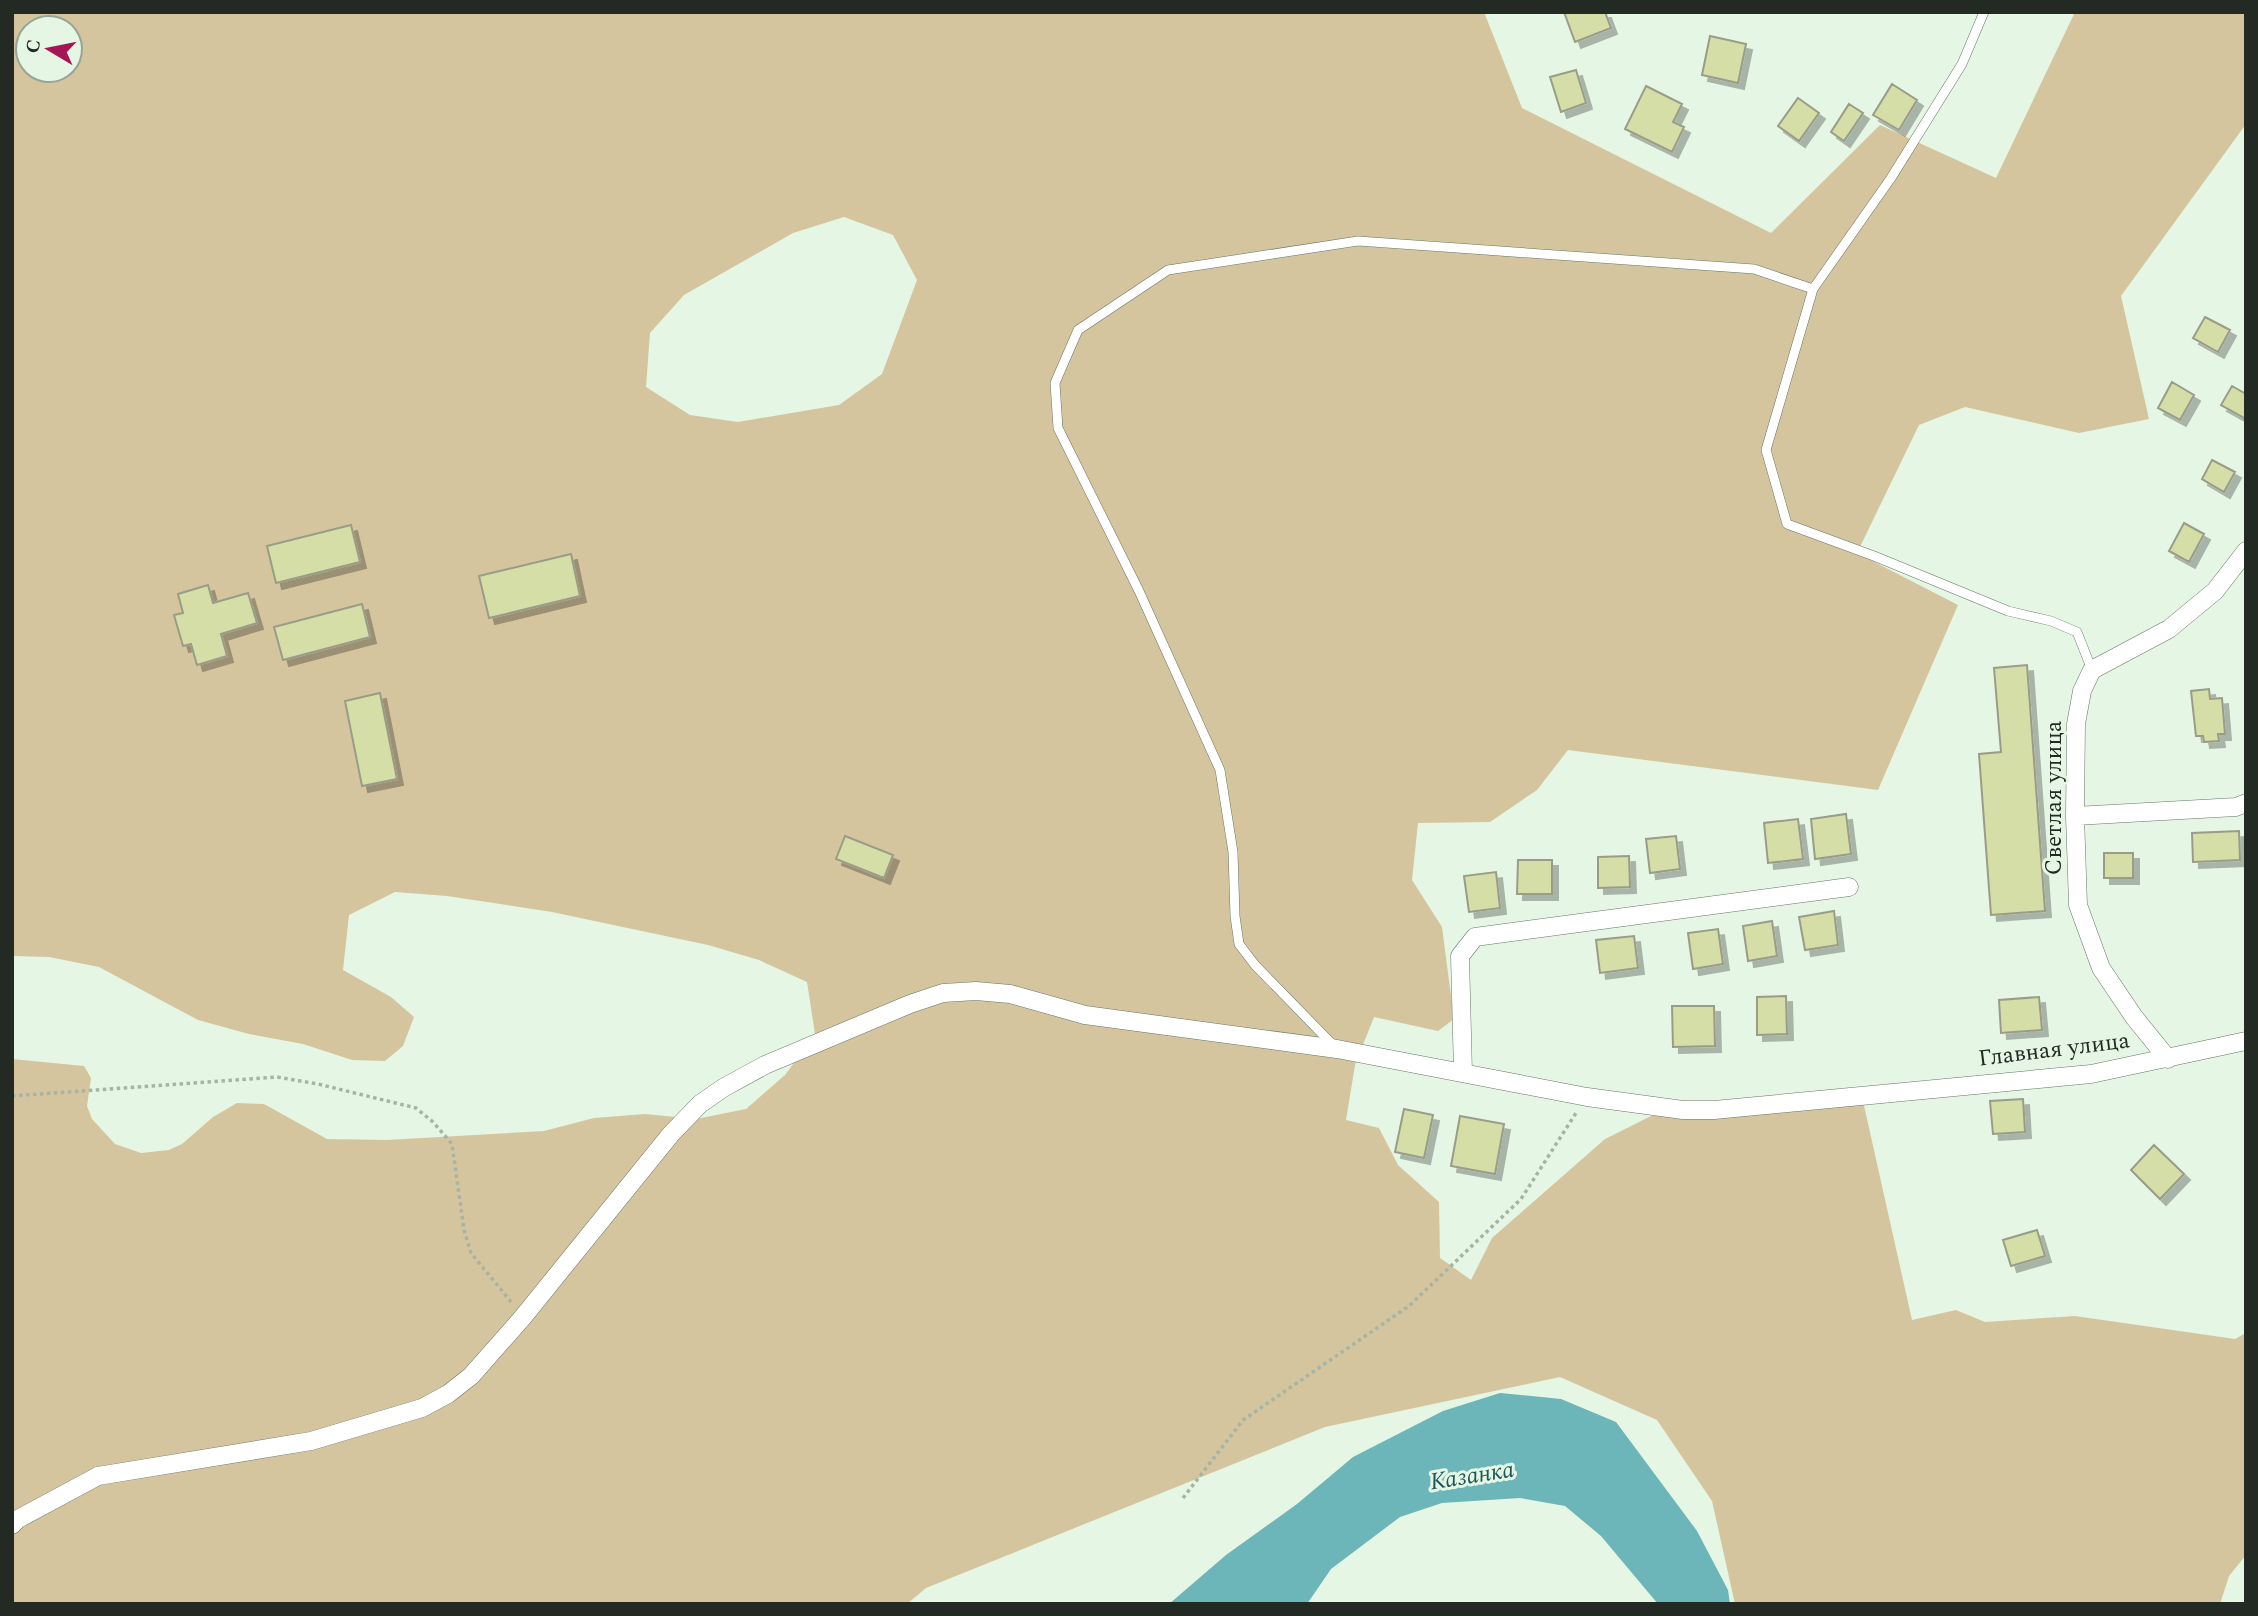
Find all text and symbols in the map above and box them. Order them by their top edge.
north arrow [14,14,84,84]
text: С [18,37,49,55]
street label: Светлая улица [2037,721,2072,875]
street label: Главная улица [1976,1023,2132,1077]
water label: Казанка [1427,1452,1517,1500]

